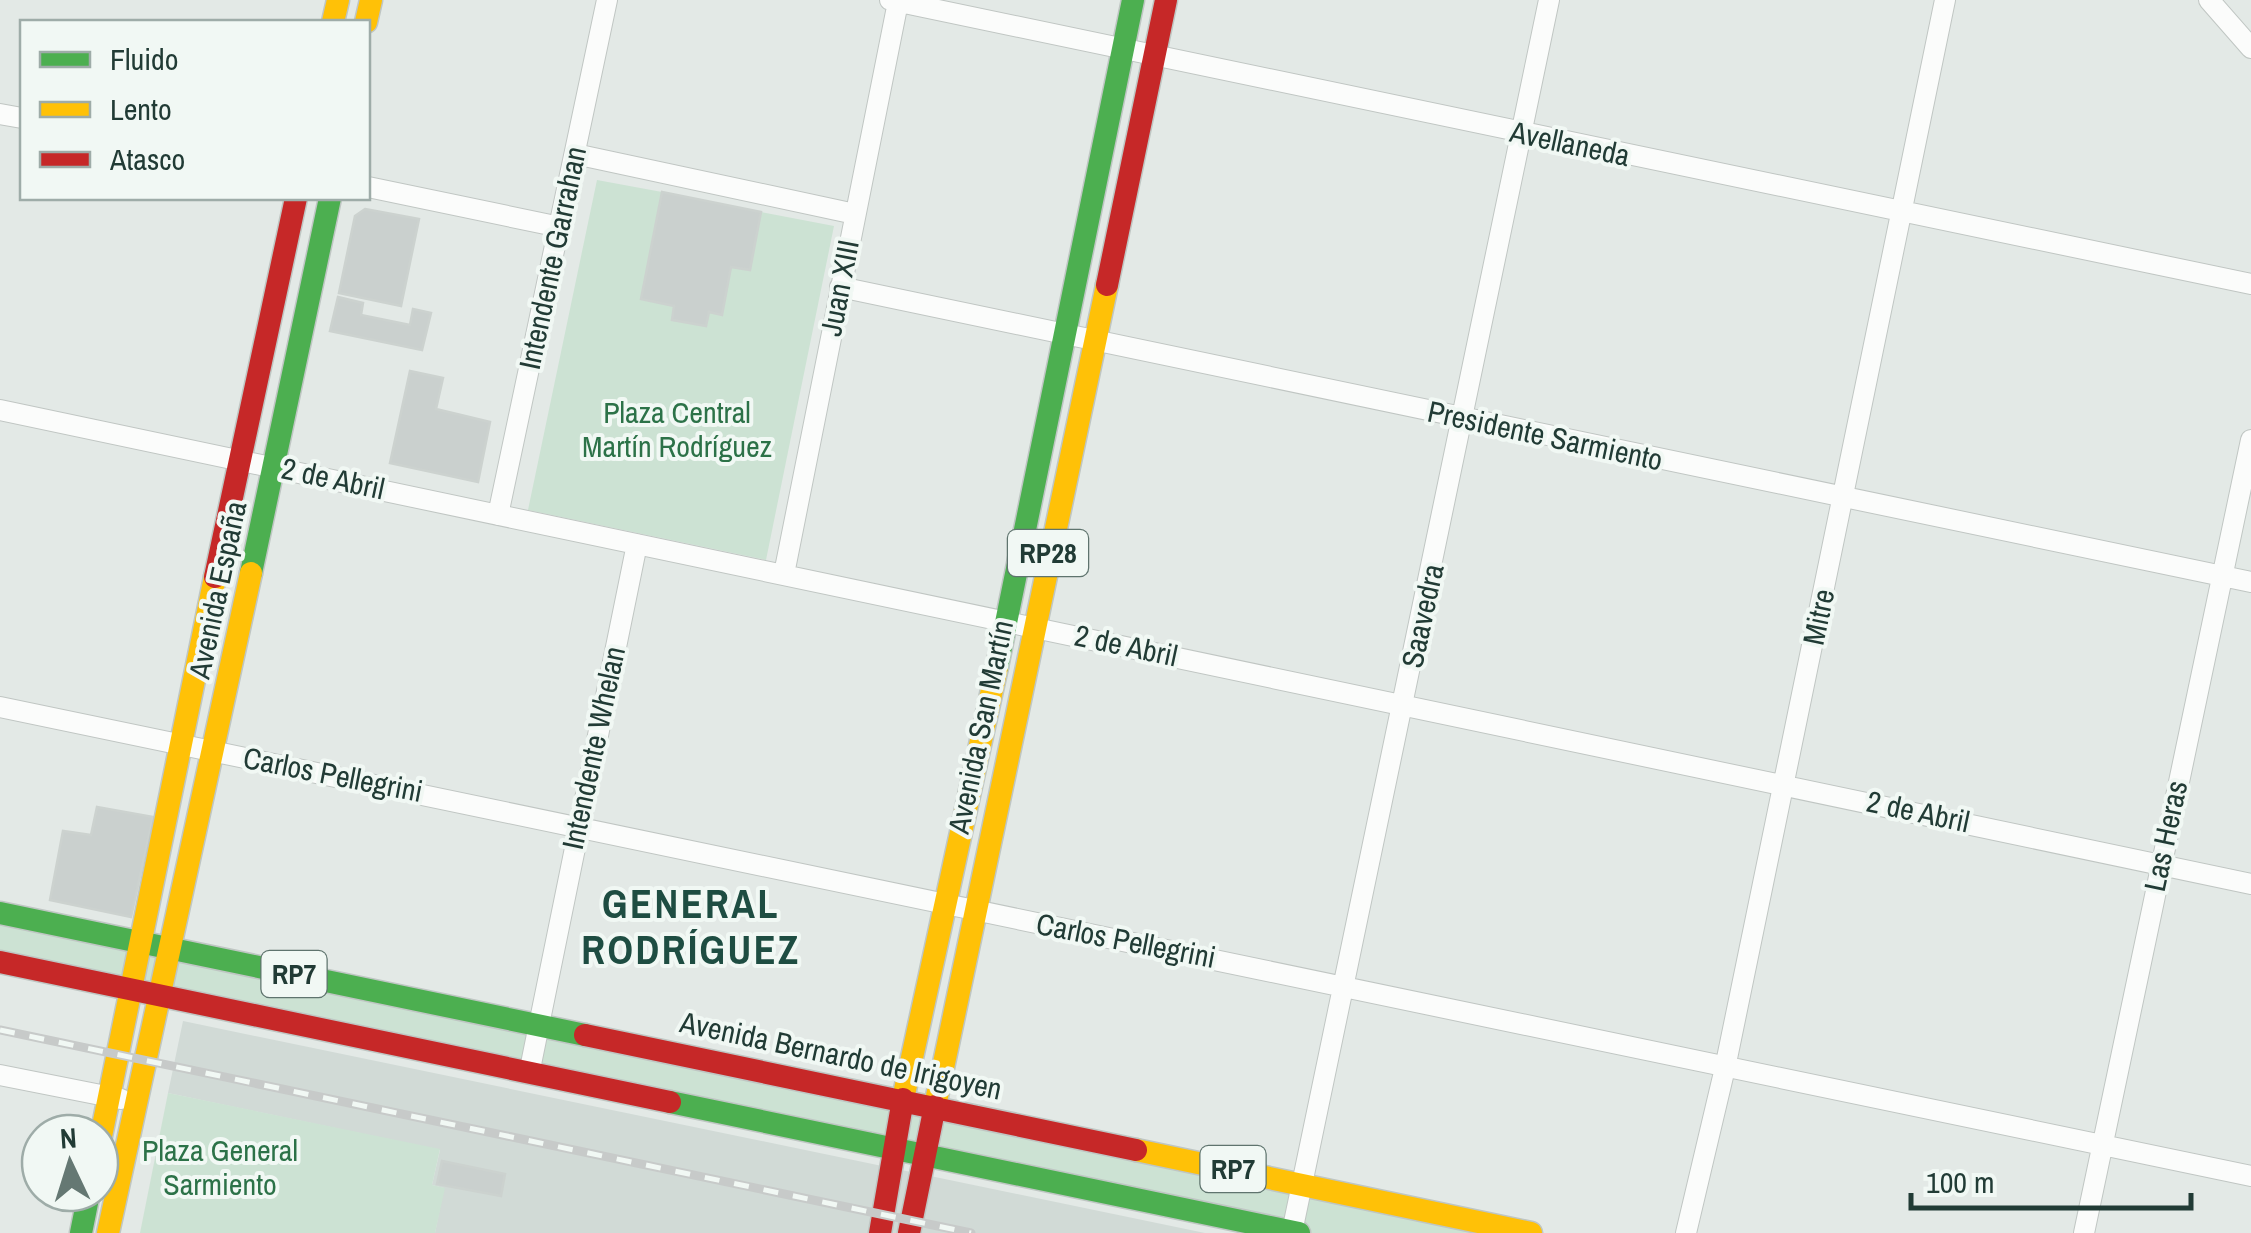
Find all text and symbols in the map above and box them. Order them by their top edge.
legend [20,20,370,200]
text: Fluido [110,39,178,79]
text: Lento [110,89,172,129]
street label: Avellaneda [1506,111,1634,175]
text: Atasco [109,139,185,179]
street label: Intendente Garrahan [509,143,595,373]
street label: Juan XIII [810,236,868,339]
street label: Presidente Sarmiento [1424,391,1666,479]
park label: Plaza Central Martín Rodríguez [582,392,772,466]
street label: 2 de Abril [278,448,388,508]
street label: Avenida España [179,497,255,683]
road number: RP28 [1008,530,1088,576]
street label: Saavedra [1392,560,1453,671]
street label: Mitre [1793,585,1843,648]
street label: 2 de Abril [1071,615,1181,675]
street label: Avenida San Martín [938,616,1022,838]
street label: Intendente Whelan [552,643,634,853]
street label: Carlos Pellegrini [240,737,426,811]
street label: Las Heras [2134,777,2196,895]
street label: 2 de Abril [1863,781,1973,841]
district label: GENERAL RODRÍGUEZ [581,877,801,976]
street label: Carlos Pellegrini [1033,903,1219,977]
road number: RP7 [262,951,326,997]
street label: Avenida Bernardo de Irigoyen [676,1001,1006,1109]
north arrow [20,1113,120,1213]
text: N [59,1119,78,1158]
park label: Plaza General Sarmiento [142,1130,298,1204]
road number: RP7 [1200,1146,1266,1192]
scale bar [1911,1148,2191,1210]
text: 100 m [1926,1162,1994,1202]

